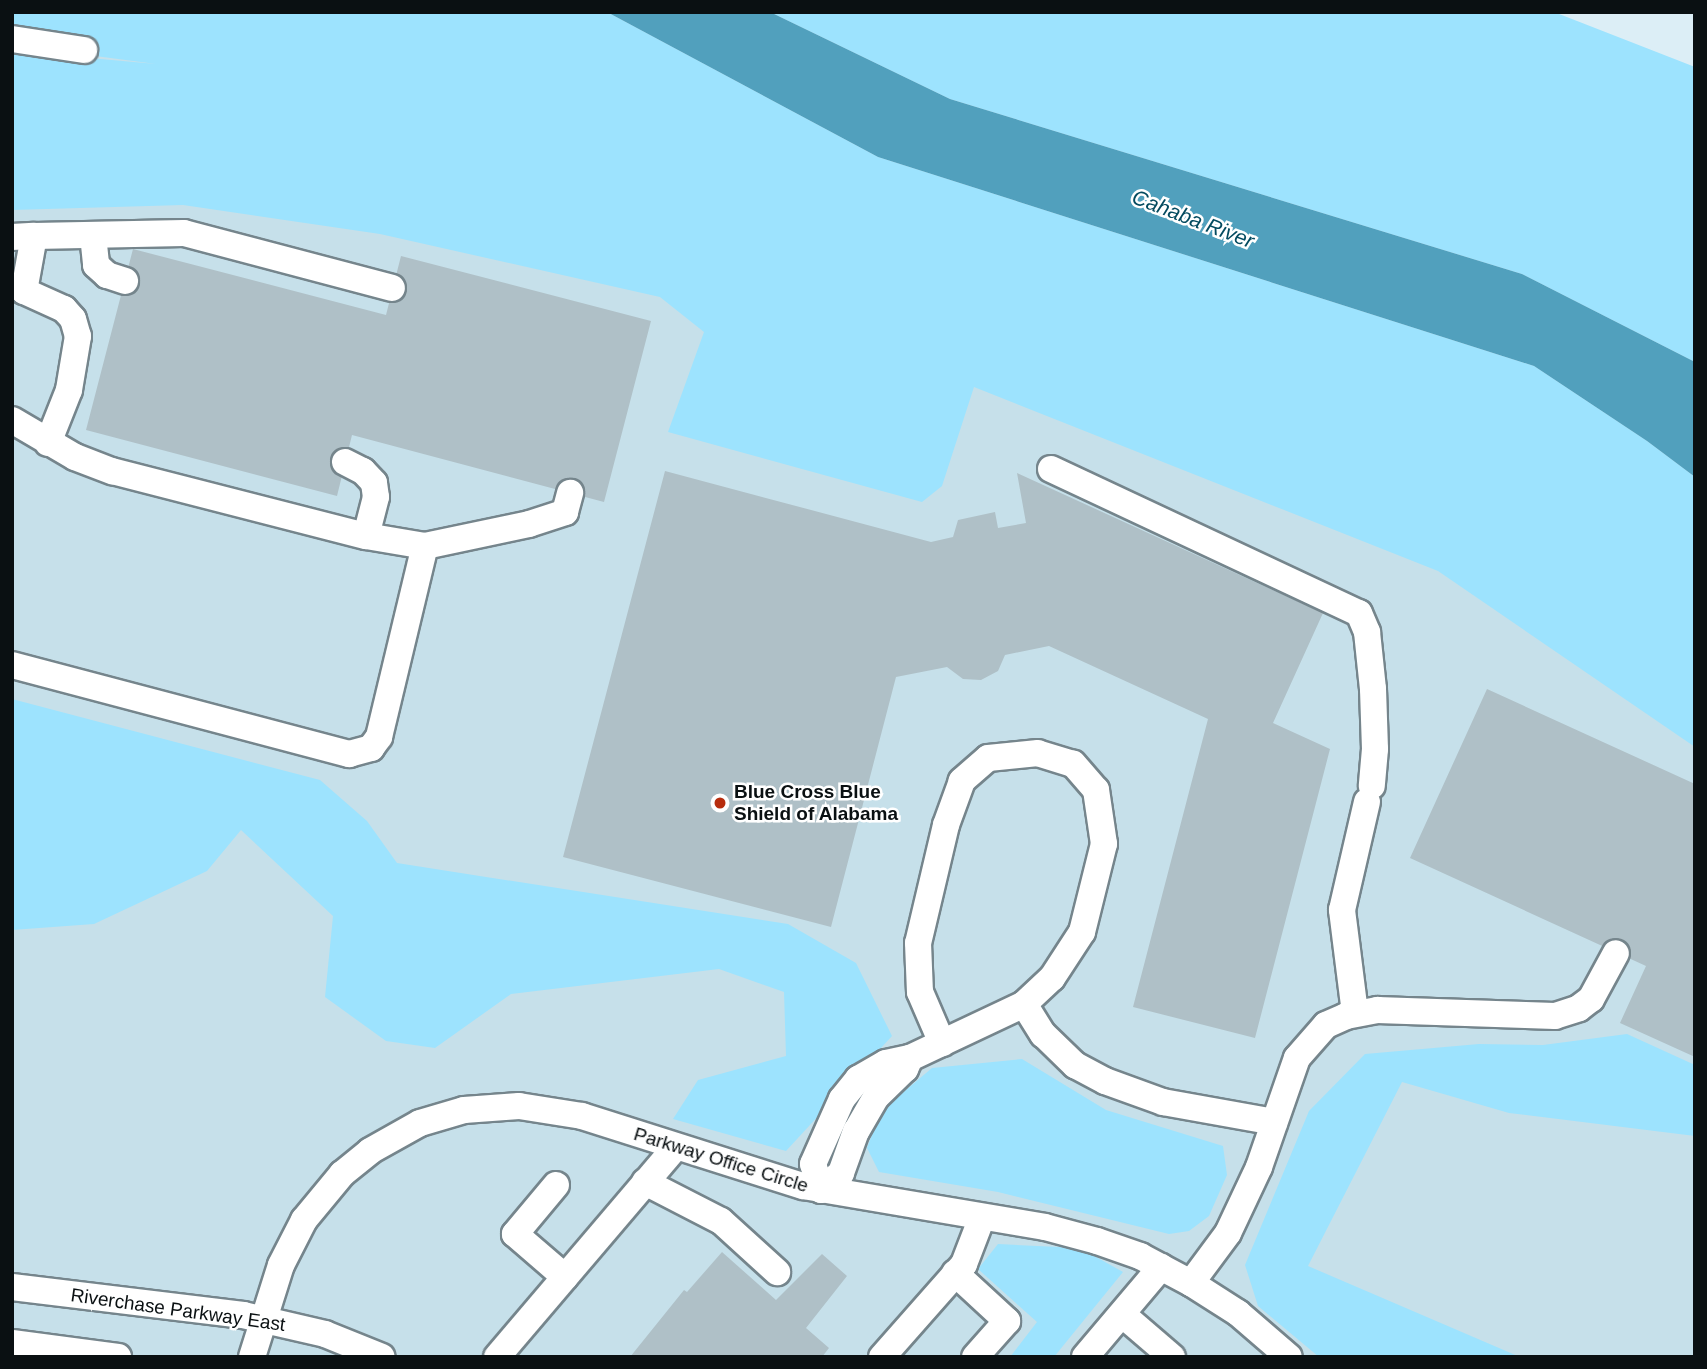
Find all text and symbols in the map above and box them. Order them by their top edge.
water label: Cahaba River [1129,184,1257,254]
place label: Blue Cross Blue Shield of Alabama [734,781,899,825]
marker: Blue Cross Blue Shield of Alabama [712,795,728,811]
street label: Parkway Office Circle [631,1123,811,1197]
street label: Riverchase Parkway East [69,1284,287,1336]

